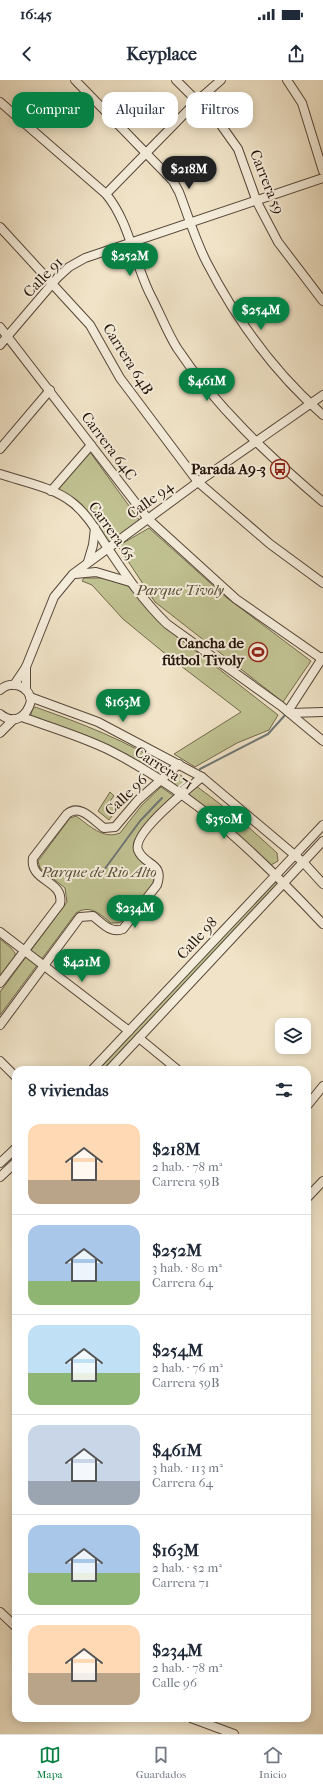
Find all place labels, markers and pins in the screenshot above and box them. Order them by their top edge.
pin: $218M [161,156,217,190]
pin: $252M [102,243,158,277]
pin: $254M [233,297,289,331]
pin: $461M [179,368,235,402]
bus stop icon: Parada A9-3 [269,458,291,480]
place label: Parada A9-3 [191,460,266,478]
place label: Cancha de fútbol Tivoly [161,634,245,669]
sports icon: Cancha de fútbol Tivoly [247,641,269,663]
pin: $163M [95,689,151,723]
pin: $350M [196,806,252,840]
pin: $234M [107,895,163,929]
pin: $421M [54,949,110,983]

